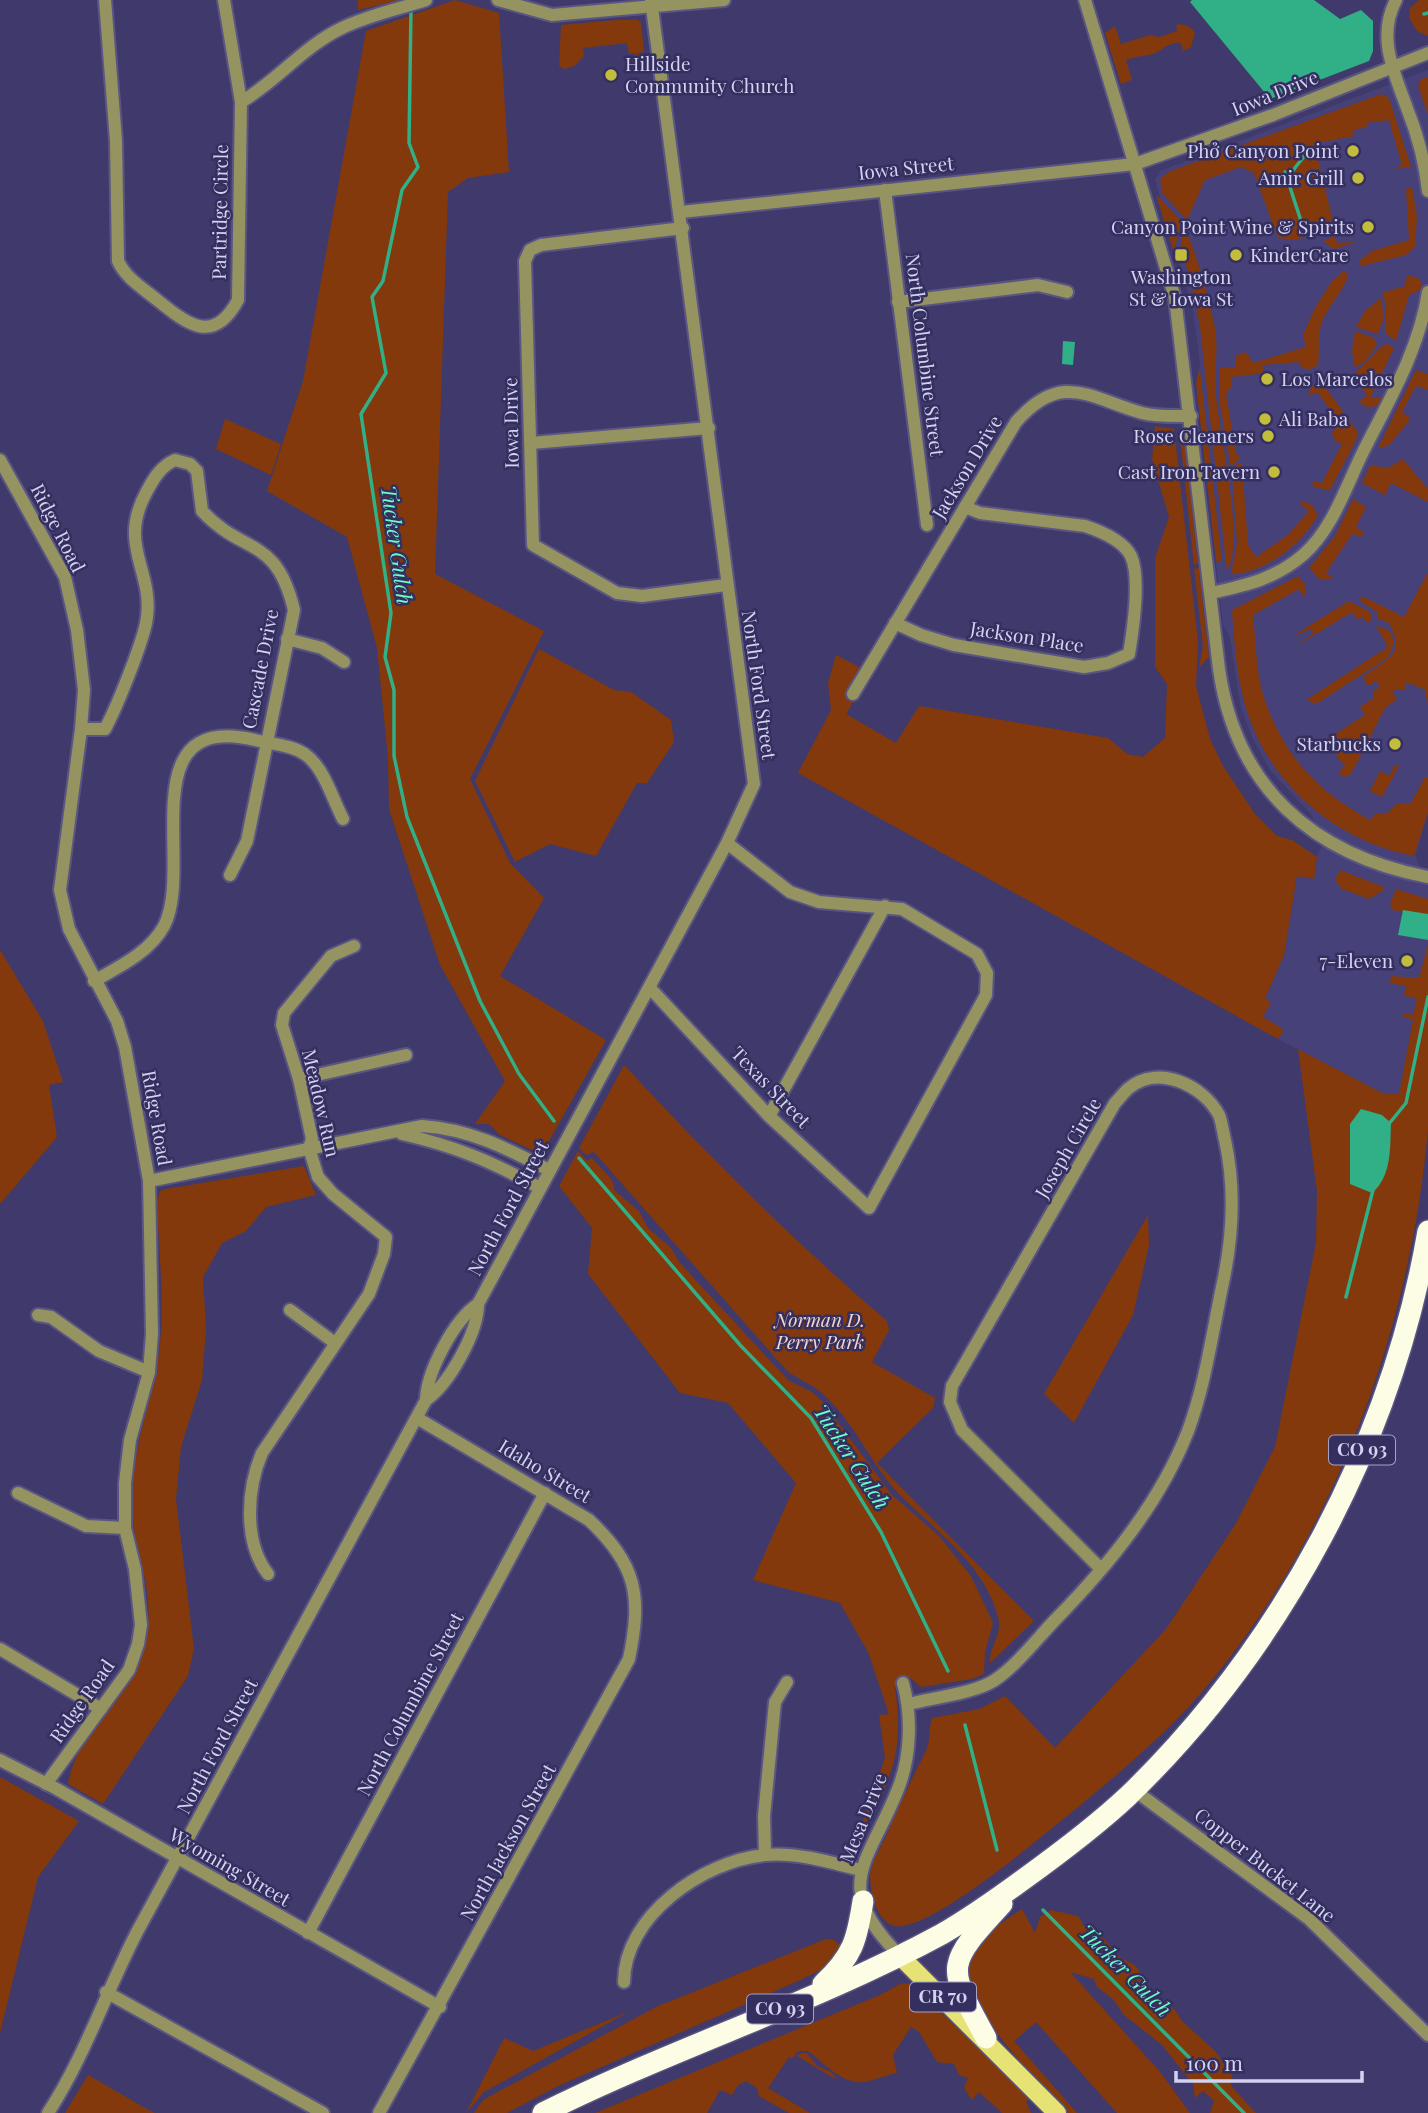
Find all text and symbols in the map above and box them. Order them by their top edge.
place label: Hillside Community Church [625,50,794,98]
street label: Iowa Drive [1227,63,1322,121]
marker: Hillside Community Church [603,67,619,83]
place label: Phở Canyon Point [1187,137,1339,163]
marker: Phở Canyon Point [1345,143,1361,159]
street label: Partridge Circle [205,144,233,280]
street label: Iowa Street [857,149,955,185]
place label: Amir Grill [1258,164,1345,190]
marker: Amir Grill [1350,170,1366,186]
place label: Canyon Point Wine & Spirits [1111,213,1354,239]
marker: Canyon Point Wine & Spirits [1360,219,1376,235]
place label: KinderCare [1250,241,1349,267]
marker: Washington St & Iowa St [1173,247,1189,263]
marker: KinderCare [1228,247,1244,263]
street label: North Columbine Street [901,252,951,458]
place label: Washington St & Iowa St [1129,263,1233,311]
place label: Los Marcelos [1281,365,1393,391]
marker: Los Marcelos [1259,371,1275,387]
street label: Iowa Drive [496,377,524,469]
place label: Ali Baba [1278,405,1349,431]
street label: Jackson Drive [925,410,1007,524]
marker: Ali Baba [1257,411,1273,427]
place label: Rose Cleaners [1133,422,1254,448]
marker: Rose Cleaners [1260,428,1276,444]
place label: Cast Iron Tavern [1118,458,1261,484]
marker: Cast Iron Tavern [1266,464,1282,480]
street label: Ridge Road [25,479,92,576]
water label: Tucker Gulch [376,483,420,606]
street label: Cascade Drive [235,607,283,731]
street label: North Ford Street [737,609,783,761]
street label: Jackson Place [968,614,1086,658]
place label: Starbucks [1297,730,1381,756]
marker: Starbucks [1387,736,1403,752]
place label: 7-Eleven [1320,947,1394,973]
marker: 7-Eleven [1399,953,1415,969]
street label: Texas Street [726,1040,817,1133]
street label: Meadow Run [297,1046,347,1160]
street label: Ridge Road [137,1068,179,1168]
street label: Joseph Circle [1027,1092,1106,1203]
street label: North Ford Street [460,1135,554,1280]
park label: Norman D. Perry Park [773,1306,865,1354]
water label: Tucker Gulch [808,1398,897,1514]
street label: Idaho Street [494,1432,597,1508]
road number: CO 93 [1329,1436,1395,1464]
street label: North Columbine Street [350,1607,469,1800]
street label: Ridge Road [43,1654,119,1747]
street label: North Ford Street [169,1673,263,1818]
street label: North Jackson Street [453,1758,561,1925]
street label: Mesa Drive [832,1769,892,1866]
street label: Copper Bucket Lane [1190,1801,1342,1928]
street label: Wyoming Street [164,1820,296,1912]
water label: Tucker Gulch [1074,1917,1179,2022]
road number: CR 70 [910,1982,976,2011]
road number: CO 93 [747,1994,813,2024]
scale bar [1176,2039,1362,2084]
text: 100 m [1186,2048,1243,2076]

